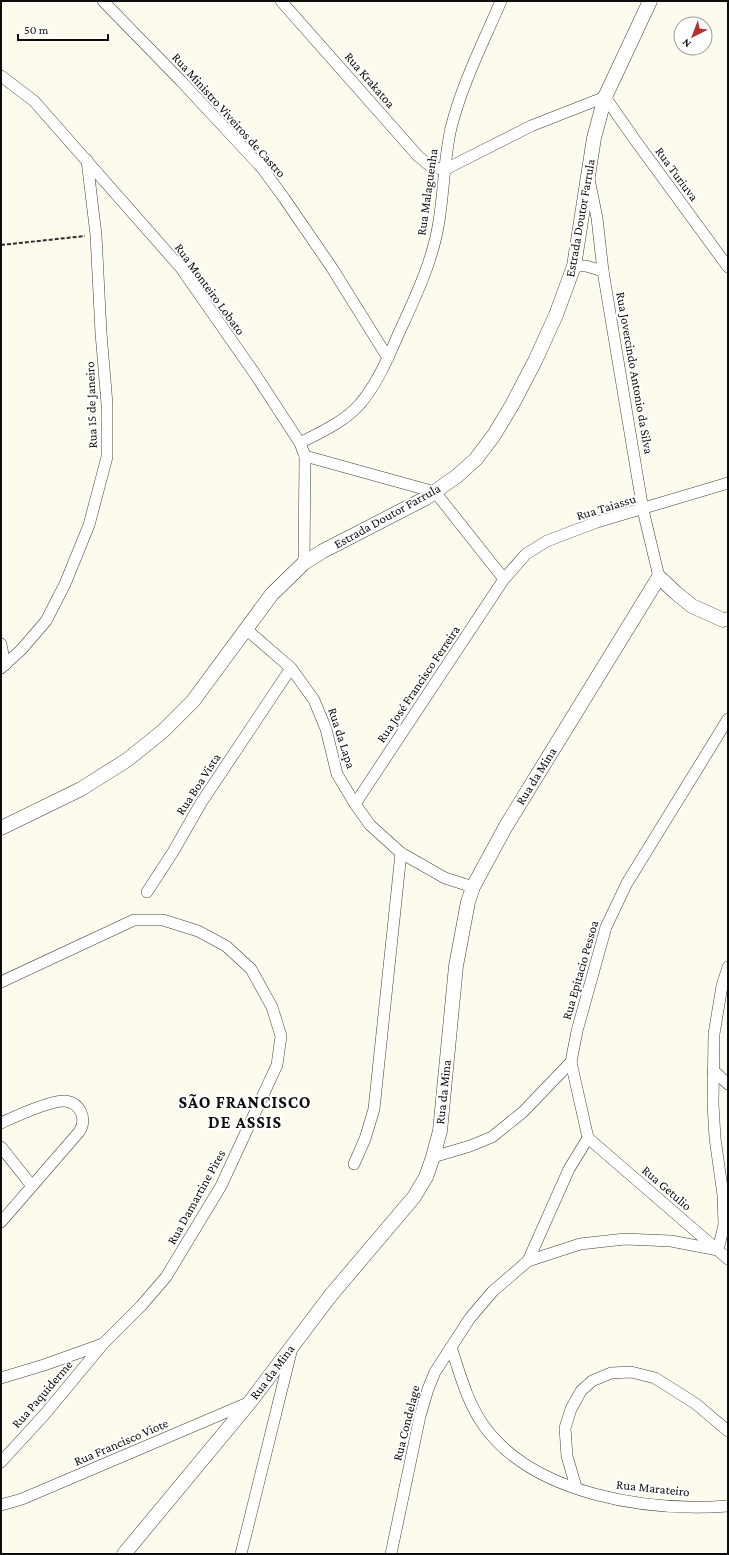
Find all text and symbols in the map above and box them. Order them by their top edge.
scale bar [18,16,108,42]
north arrow [673,16,713,56]
text: 50 m [24,23,49,37]
text: N [679,36,693,50]
street label: Rua Krakatoa [342,49,398,111]
street label: Rua Ministro Viveiros de Castro [169,50,289,180]
street label: Rua Turiuva [652,144,702,204]
street label: Rua Malaguenha [413,148,441,236]
street label: Estrada Doutor Farrula [562,158,598,278]
street label: Rua Monteiro Lobato [172,240,248,338]
street label: Rua Jovercindo Antonio da Silva [613,291,657,455]
street label: Rua 15 de Janeiro [82,361,100,449]
street label: Estrada Doutor Farrula [331,480,443,552]
street label: Rua Taiassu [574,491,638,523]
street label: Rua José Francisco Ferreira [373,623,463,745]
street label: Rua da Lapa [325,706,359,770]
street label: Rua da Mina [512,745,560,807]
street label: Rua Boa Vista [173,750,223,818]
street label: Rua Epitacio Pessoa [559,919,601,1021]
street label: Rua da Mina [432,1059,454,1125]
district label: SÃO FRANCISCO DE ASSIS [178,1093,312,1132]
street label: Rua Damartine Pires [164,1147,228,1247]
street label: Rua Getulio [639,1162,695,1214]
street label: Rua da Mina [246,1342,298,1402]
street label: Rua Paquiderme [8,1357,76,1431]
street label: Rua Condelage [389,1383,423,1462]
street label: Rua Francisco Viote [71,1415,171,1469]
street label: Rua Marateiro [616,1477,690,1499]

